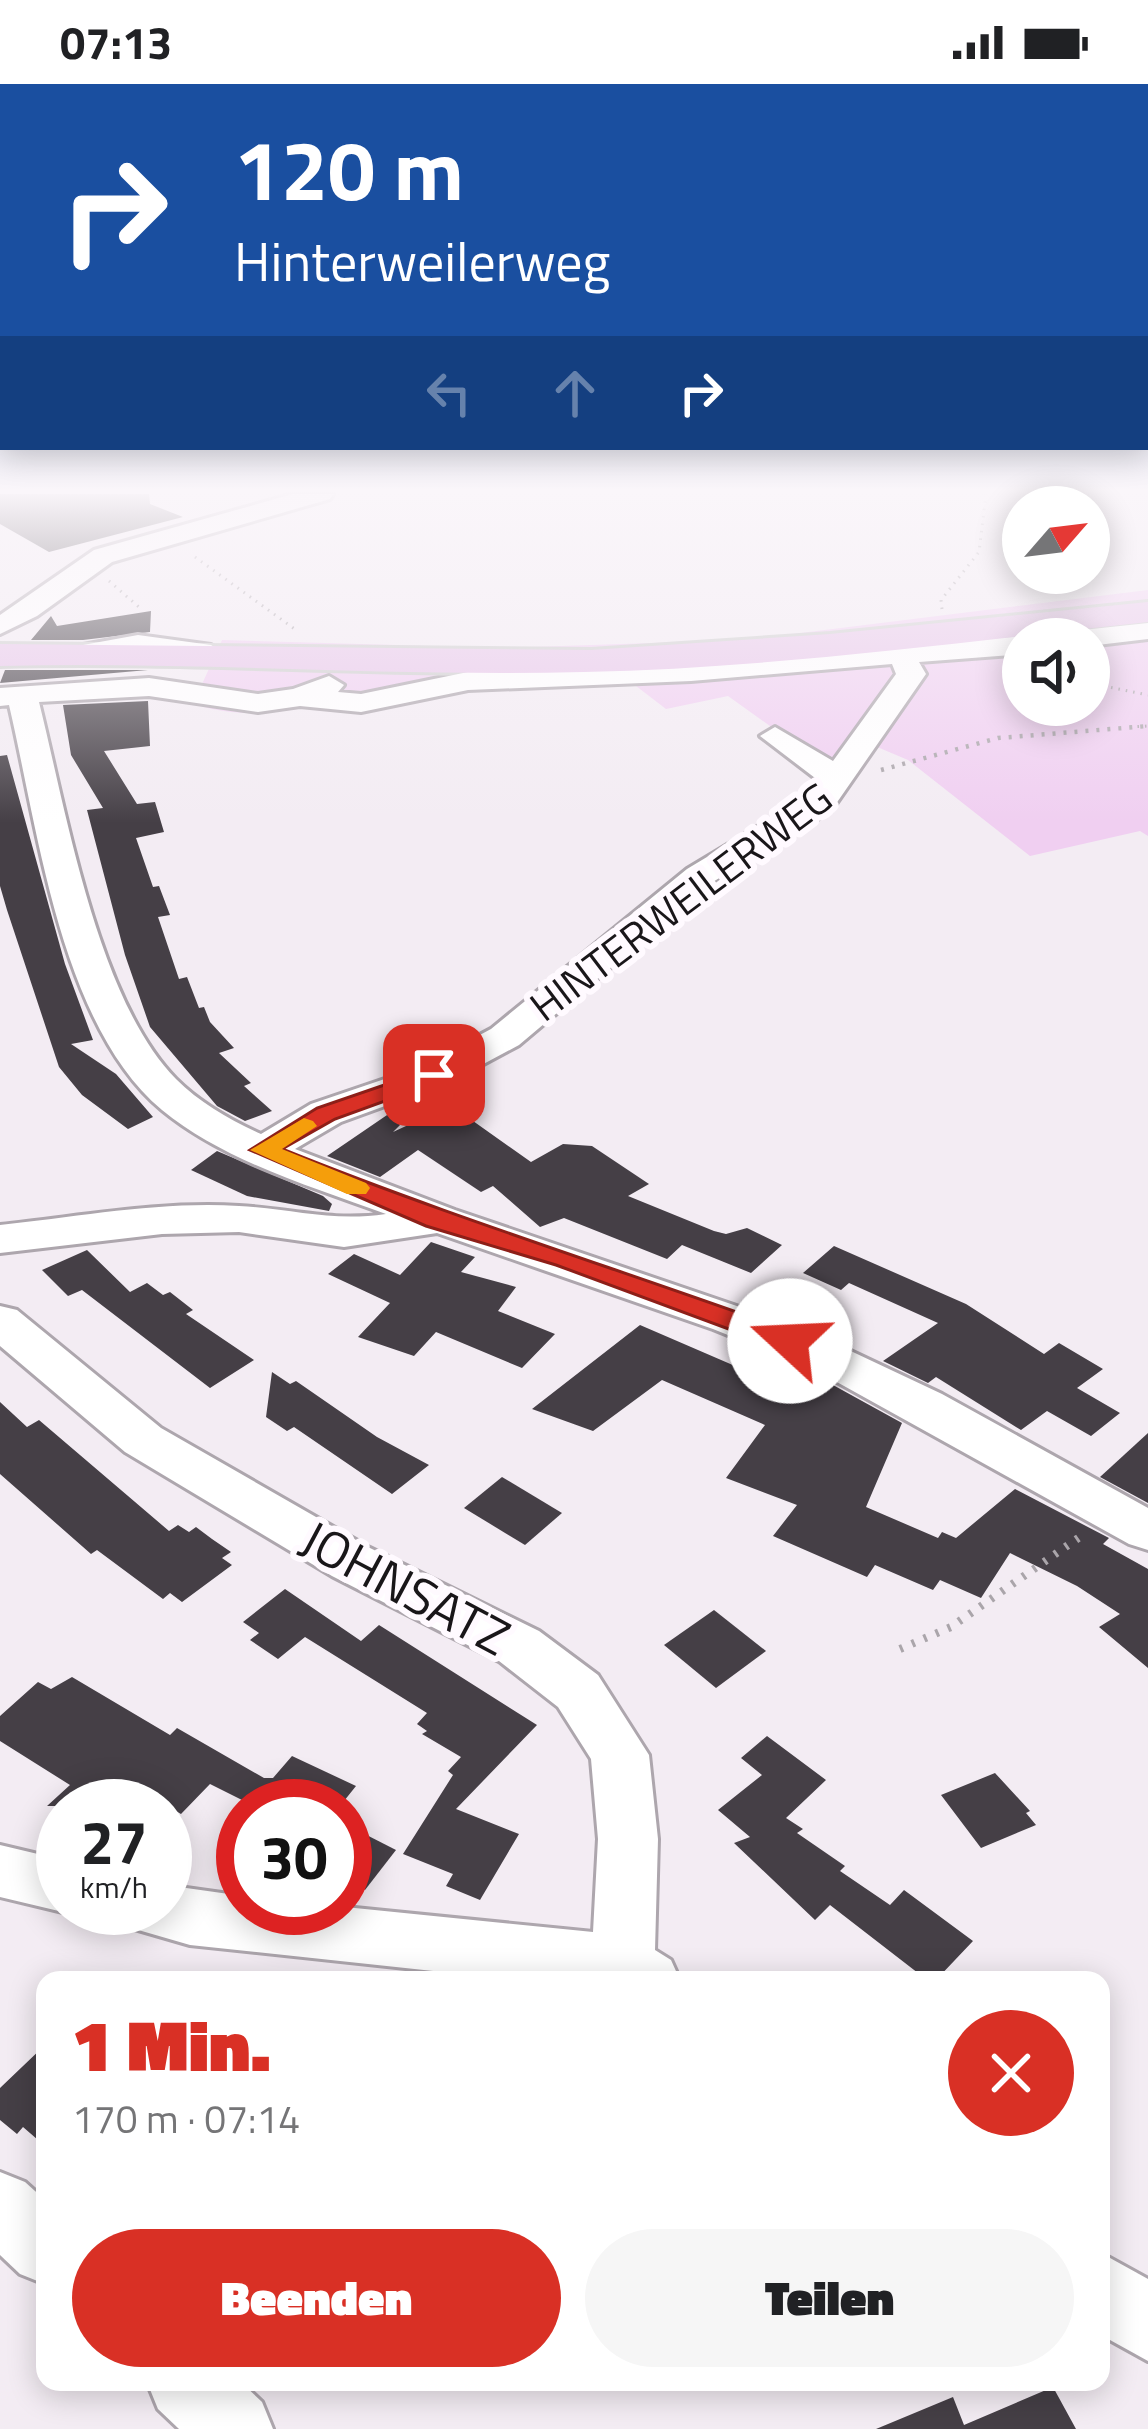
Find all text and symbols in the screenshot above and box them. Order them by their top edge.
text: 07:13 [60,8,172,76]
text: 120 m [234,105,464,233]
icon: right [36,132,192,288]
text: Hinterweilerweg [234,220,610,302]
icon: left [416,360,482,426]
icon: ahead [542,360,608,426]
icon: right [668,360,734,426]
north arrow [1002,486,1110,594]
map controls [1002,486,1110,726]
button: sound [1002,618,1110,726]
street label: HINTERWEILERWEG [515,766,845,1036]
pin [383,1024,485,1126]
icon: arrive [401,1042,467,1108]
position arrow [727,1278,853,1404]
street label: JOHNSATZ [288,1499,524,1675]
speed limit sign: 30 [216,1779,372,1935]
text: 27 [80,1796,148,1887]
text: km/h [80,1864,148,1910]
text: 1 Min. [72,1989,271,2099]
button: close [948,2010,1074,2136]
text: 170 m · 07:14 [72,2089,300,2148]
button: Beenden [72,2229,561,2367]
button: Teilen [585,2229,1074,2367]

